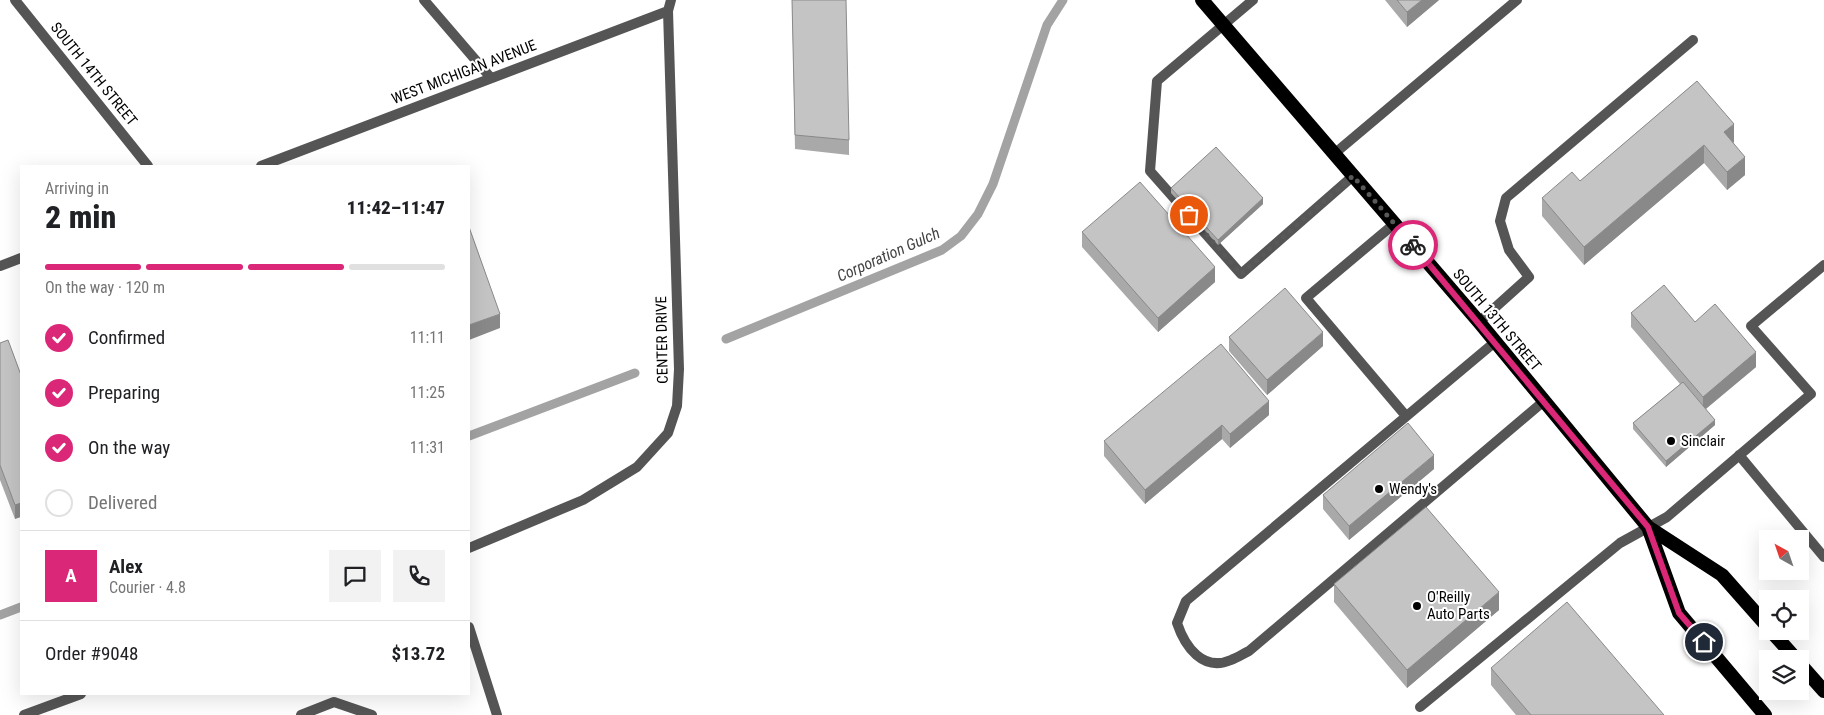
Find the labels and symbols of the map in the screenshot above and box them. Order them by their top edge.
street label: SOUTH 14TH STREET [47,19,141,129]
street label: WEST MICHIGAN AVENUE [389,36,539,108]
pin [1168,194,1210,236]
courier [1388,220,1438,270]
water label: Corporation Gulch [834,223,943,286]
street label: SOUTH 13TH STREET [1449,265,1545,375]
street label: CENTER DRIVE [652,296,672,384]
place label: Sinclair [1681,432,1725,450]
marker: Sinclair [1665,435,1677,447]
place label: Wendy's [1389,480,1437,498]
marker: Wendy's [1373,483,1385,495]
north arrow [1759,530,1809,580]
place label: O'Reilly Auto Parts [1427,588,1490,623]
marker: O'Reilly Auto Parts [1411,600,1423,612]
pin [1683,621,1725,663]

